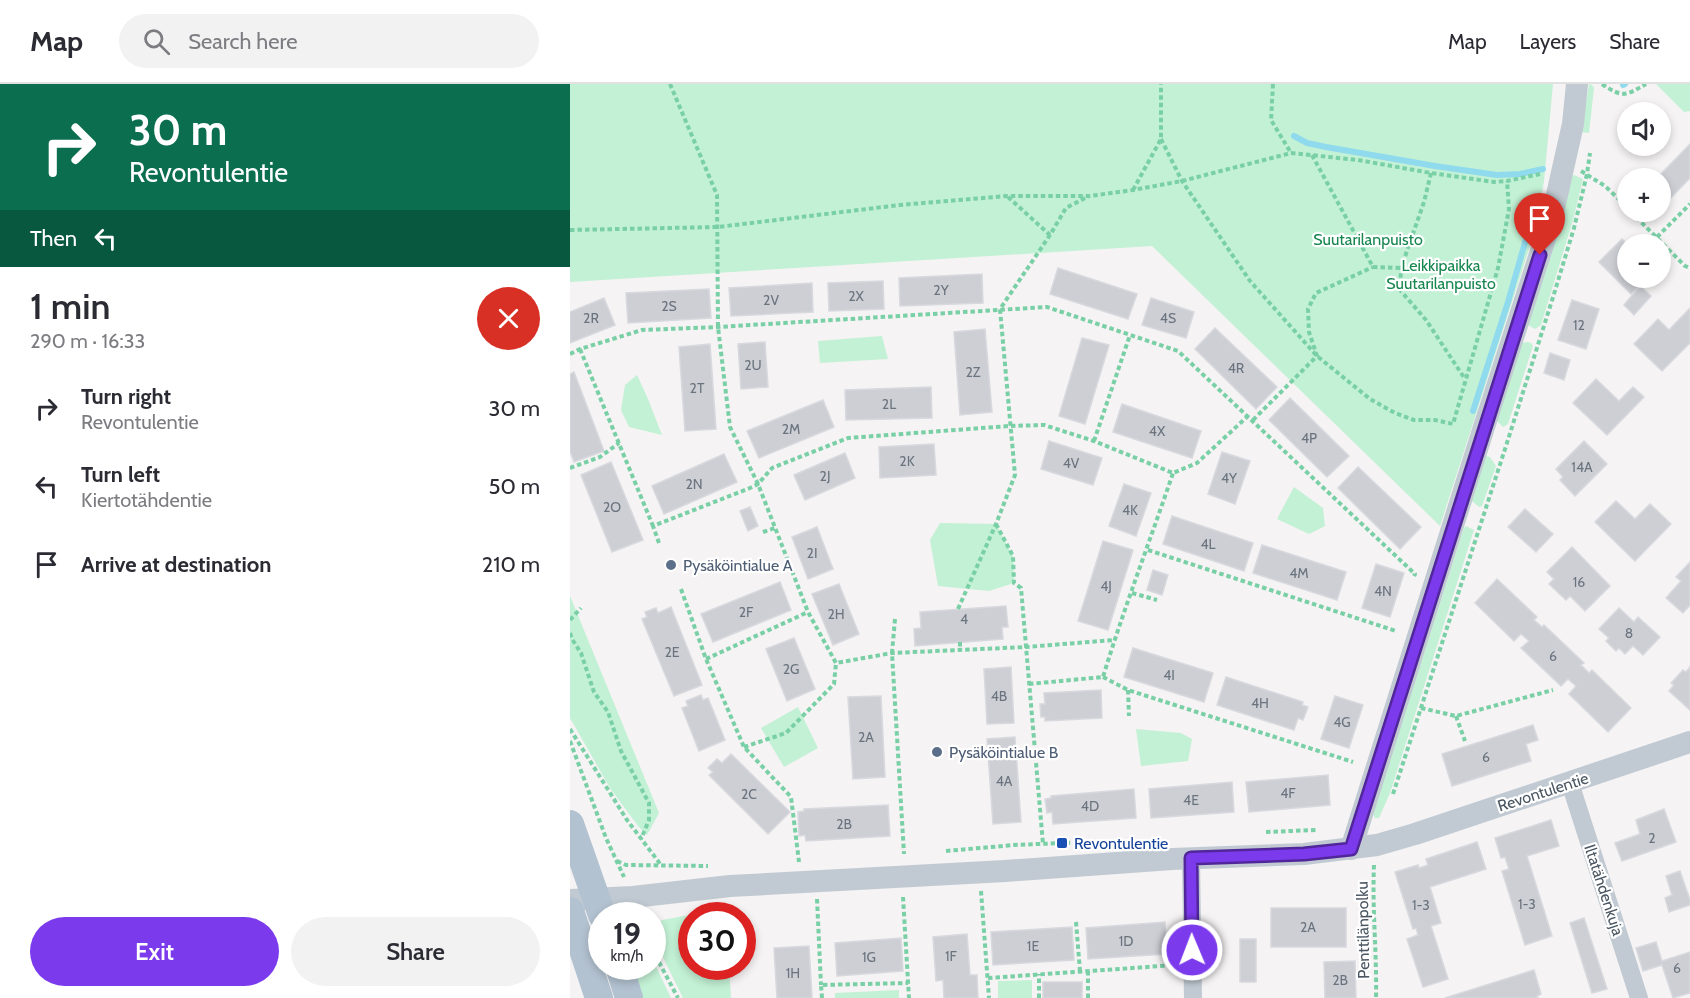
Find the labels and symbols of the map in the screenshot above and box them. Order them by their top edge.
pin [1514,193,1565,255]
park label: Suutarilanpuisto [1313,230,1423,249]
park label: Leikkipaikka Suutarilanpuisto [1386,256,1496,293]
house number: 2Y [933,281,950,299]
house number: 2X [848,287,865,305]
house number: 2V [763,291,779,309]
house number: 2S [661,297,677,315]
house number: 2R [583,309,599,327]
house number: 4S [1160,309,1176,327]
house number: 12 [1573,316,1585,334]
house number: 2U [744,356,762,374]
house number: 4R [1228,359,1245,377]
house number: 2Z [965,363,981,381]
house number: 2T [690,379,705,397]
house number: 2L [882,395,896,413]
house number: 2M [782,420,800,438]
house number: 4X [1149,422,1166,440]
house number: 4P [1301,429,1317,447]
house number: 2K [899,452,915,470]
house number: 4V [1063,454,1080,472]
house number: 14A [1571,458,1593,476]
house number: 2J [820,467,830,485]
house number: 4Y [1221,469,1238,487]
house number: 2N [685,475,703,493]
house number: 2O [603,498,621,516]
house number: 4K [1122,501,1138,519]
house number: 4L [1200,535,1216,553]
house number: 2I [807,544,817,562]
place label: Pysäköintialue A [683,556,793,575]
marker: Pysäköintialue A [664,558,678,572]
house number: 4M [1289,564,1309,582]
house number: 16 [1573,573,1585,591]
house number: 4J [1100,577,1112,595]
house number: 4N [1374,582,1392,600]
house number: 2F [739,603,754,621]
house number: 2H [827,605,845,623]
house number: 4 [960,610,968,628]
house number: 8 [1625,624,1633,642]
house number: 2E [664,643,680,661]
house number: 6 [1549,647,1557,665]
house number: 2G [783,660,799,678]
house number: 4I [1163,666,1175,684]
house number: 4B [991,687,1007,705]
house number: 4H [1251,694,1269,712]
house number: 4G [1333,713,1351,731]
house number: 2A [858,728,874,746]
place label: Pysäköintialue B [949,743,1059,762]
marker: Pysäköintialue B [930,745,944,759]
house number: 6 [1482,748,1490,766]
street label: Revontulentie [1495,768,1591,816]
house number: 4A [996,772,1013,790]
house number: 4F [1280,784,1296,802]
house number: 2C [741,785,757,803]
house number: 4E [1183,791,1199,809]
house number: 4D [1081,797,1099,815]
house number: 2B [836,815,852,833]
house number: 2 [1648,829,1656,847]
place label: Revontulentie [1074,834,1168,853]
marker: Revontulentie [1055,836,1069,850]
street label: Iltatähdenkuja [1580,842,1628,938]
street label: Penttilänpolku [1353,881,1373,979]
house number: 1-3 [1518,895,1536,913]
house number: 1-3 [1412,896,1430,914]
speed limit sign: 30 [678,902,756,980]
position arrow [1160,918,1224,982]
house number: 2A [1300,918,1316,936]
house number: 1D [1119,932,1133,950]
house number: 1E [1027,937,1039,955]
house number: 1F [945,947,958,965]
house number: 1G [862,948,876,966]
house number: 6 [1673,959,1681,977]
house number: 1H [786,964,800,982]
house number: 2B [1332,971,1348,989]

